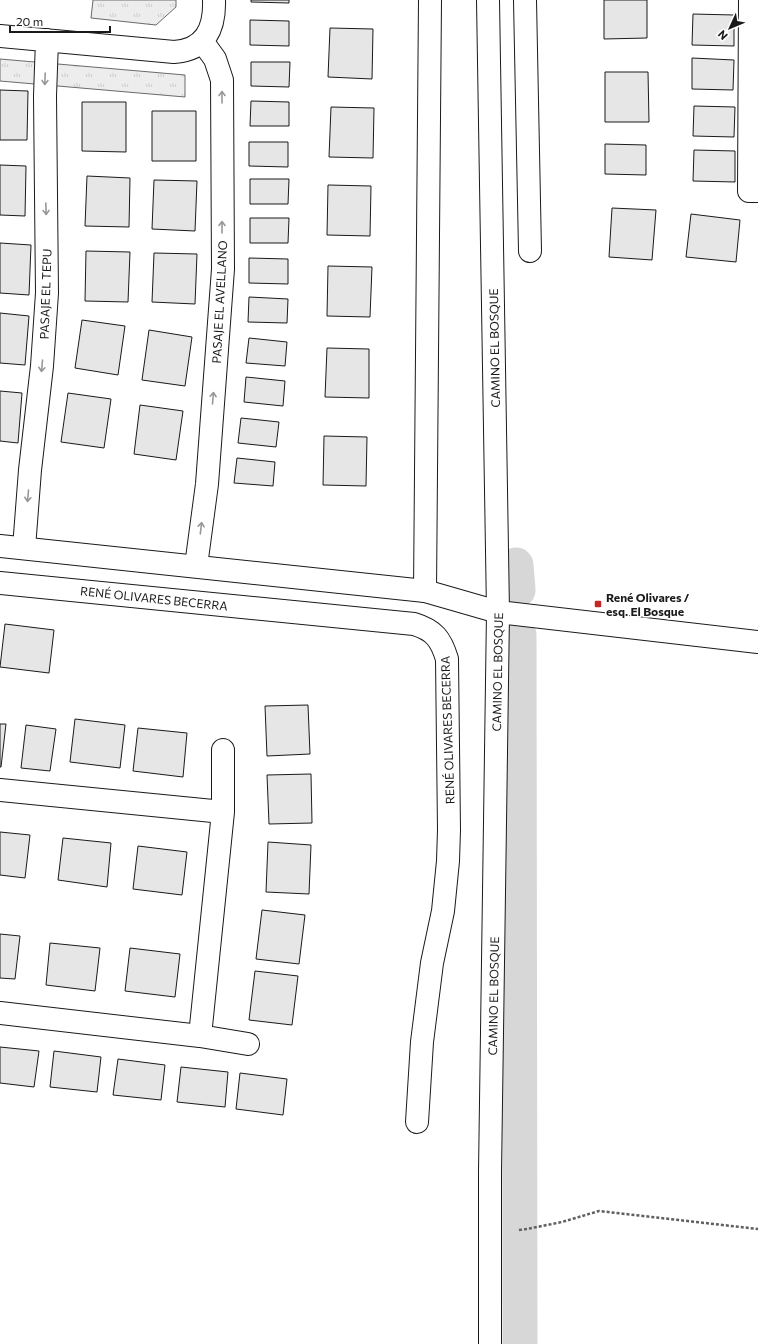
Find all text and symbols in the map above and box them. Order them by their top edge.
scale bar [10,8,110,34]
north arrow [710,8,750,48]
text: 20 m [16,14,43,28]
text: N [715,28,730,43]
one-way arrow [42,72,49,85]
one-way arrow [218,91,226,104]
one-way arrow [42,202,50,215]
one-way arrow [218,221,226,234]
street label: PASAJE EL AVELLANO [209,240,230,364]
street label: PASAJE EL TEPU [36,248,55,340]
street label: CAMINO EL BOSQUE [486,288,502,408]
one-way arrow [38,359,45,372]
one-way arrow [210,392,217,405]
one-way arrow [24,489,32,502]
one-way arrow [197,522,205,535]
street label: RENÉ OLIVARES BECERRA [79,583,229,613]
place label: René Olivares / esq. El Bosque [606,590,690,618]
marker: René Olivares / esq. El Bosque [593,599,603,609]
street label: CAMINO EL BOSQUE [489,612,505,732]
street label: RENÉ OLIVARES BECERRA [437,656,457,804]
street label: CAMINO EL BOSQUE [485,936,501,1056]

